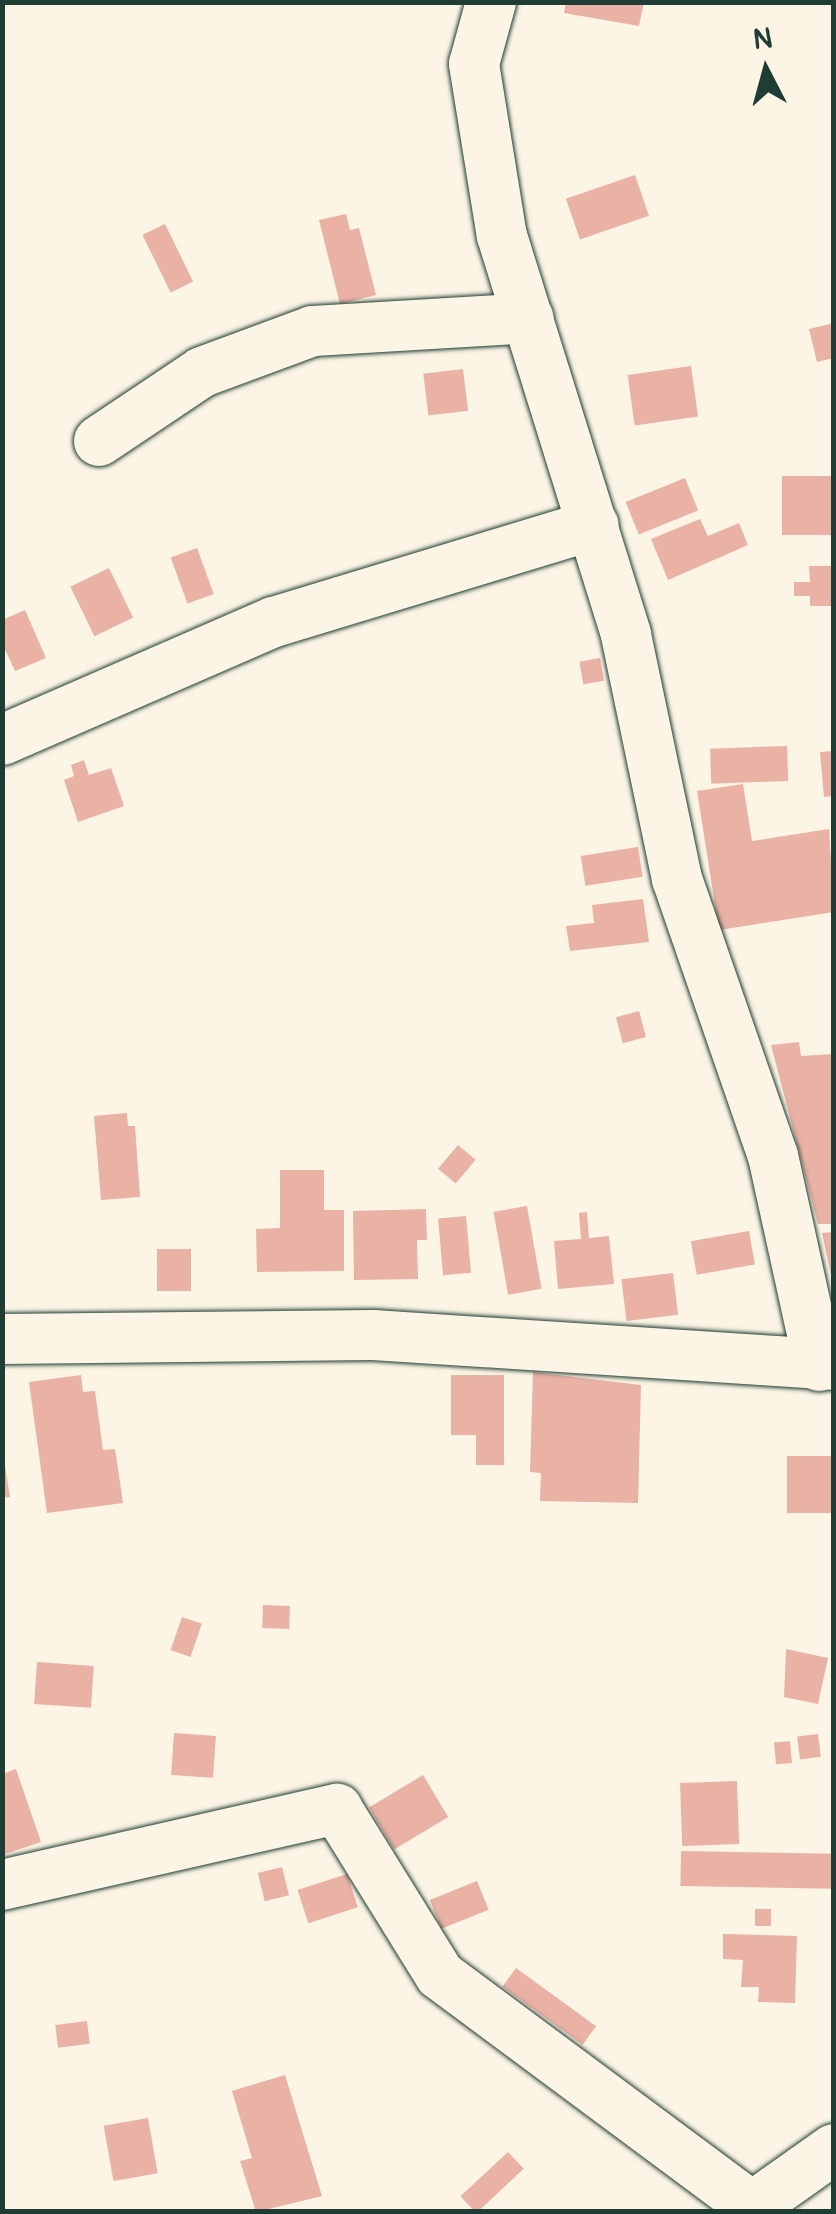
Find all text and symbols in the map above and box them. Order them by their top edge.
north arrow [716,20,816,120]
text: N [752,21,774,58]

